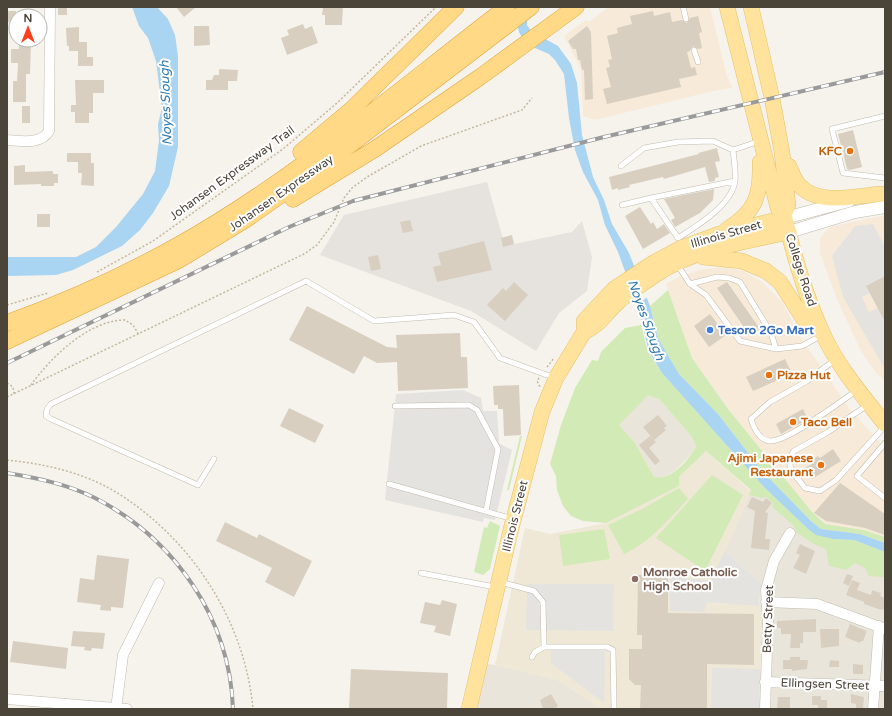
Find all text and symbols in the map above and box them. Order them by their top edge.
north arrow [8,8,48,48]
text: N [24,12,32,25]
water label: Noyes Slough [156,59,175,146]
street label: Johansen Expressway Trail [167,123,297,223]
place label: KFC [819,144,843,158]
marker: KFC [845,146,855,156]
street label: Johansen Expressway [226,152,336,234]
street label: Illinois Street [689,217,763,251]
street label: College Road [783,232,819,308]
water label: Noyes Slough [624,277,668,364]
place label: Tesoro 2Go Mart [717,323,814,337]
marker: Tesoro 2Go Mart [705,325,715,335]
place label: Pizza Hut [777,368,831,382]
marker: Pizza Hut [764,370,774,380]
place label: Taco Bell [800,415,852,429]
marker: Taco Bell [788,417,798,427]
place label: Ajimi Japanese Restaurant [728,451,813,479]
marker: Ajimi Japanese Restaurant [816,460,826,470]
street label: Illinois Street [499,478,531,553]
place label: Monroe Catholic High School [643,565,738,594]
marker: Monroe Catholic High School [630,574,640,584]
street label: Betty Street [760,584,776,653]
street label: Ellingsen Street [780,675,870,693]

